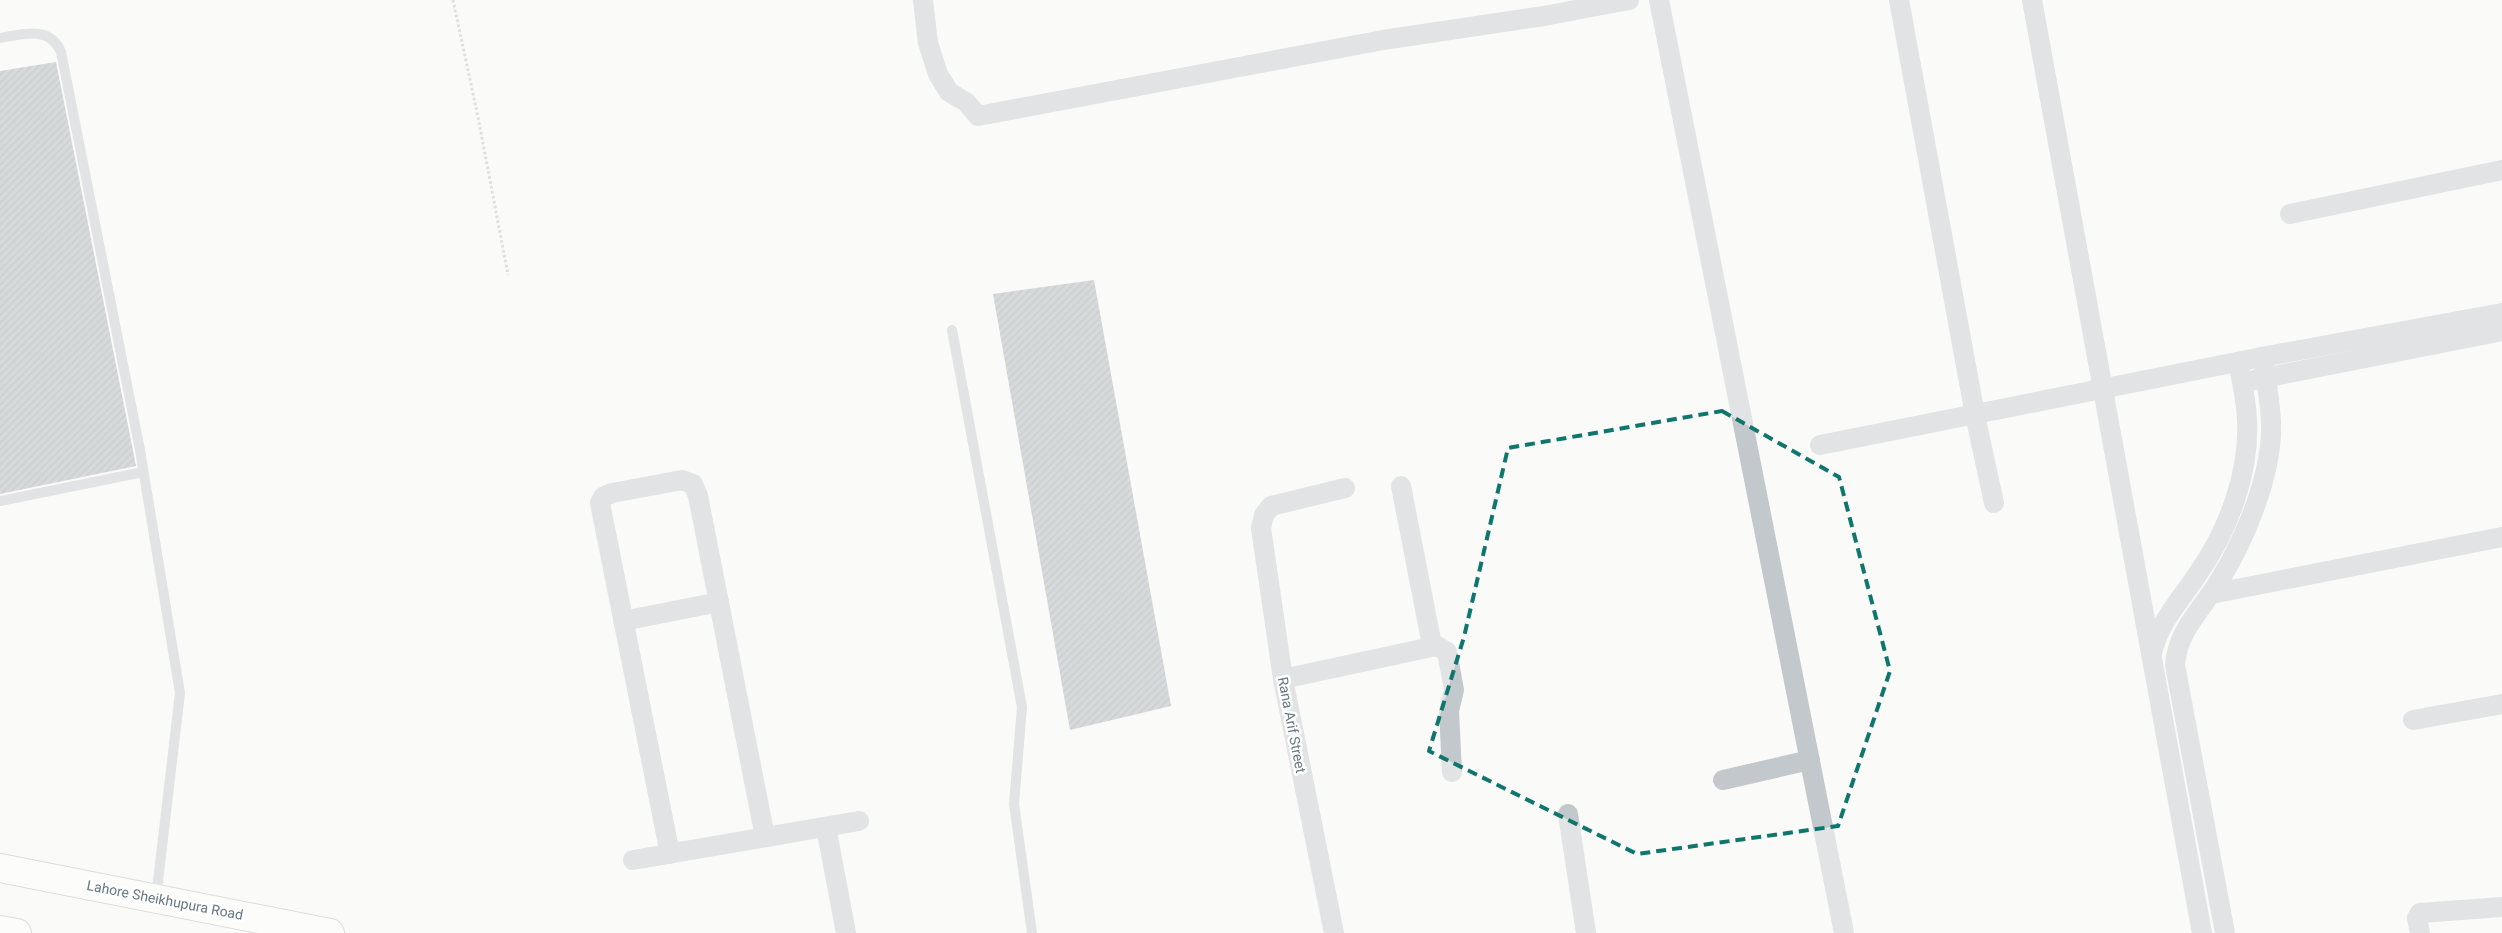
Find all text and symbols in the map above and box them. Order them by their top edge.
street label: Rana Arif Street [1275,676,1309,775]
street label: Lahore Sheikhupura Road [85,877,245,923]

